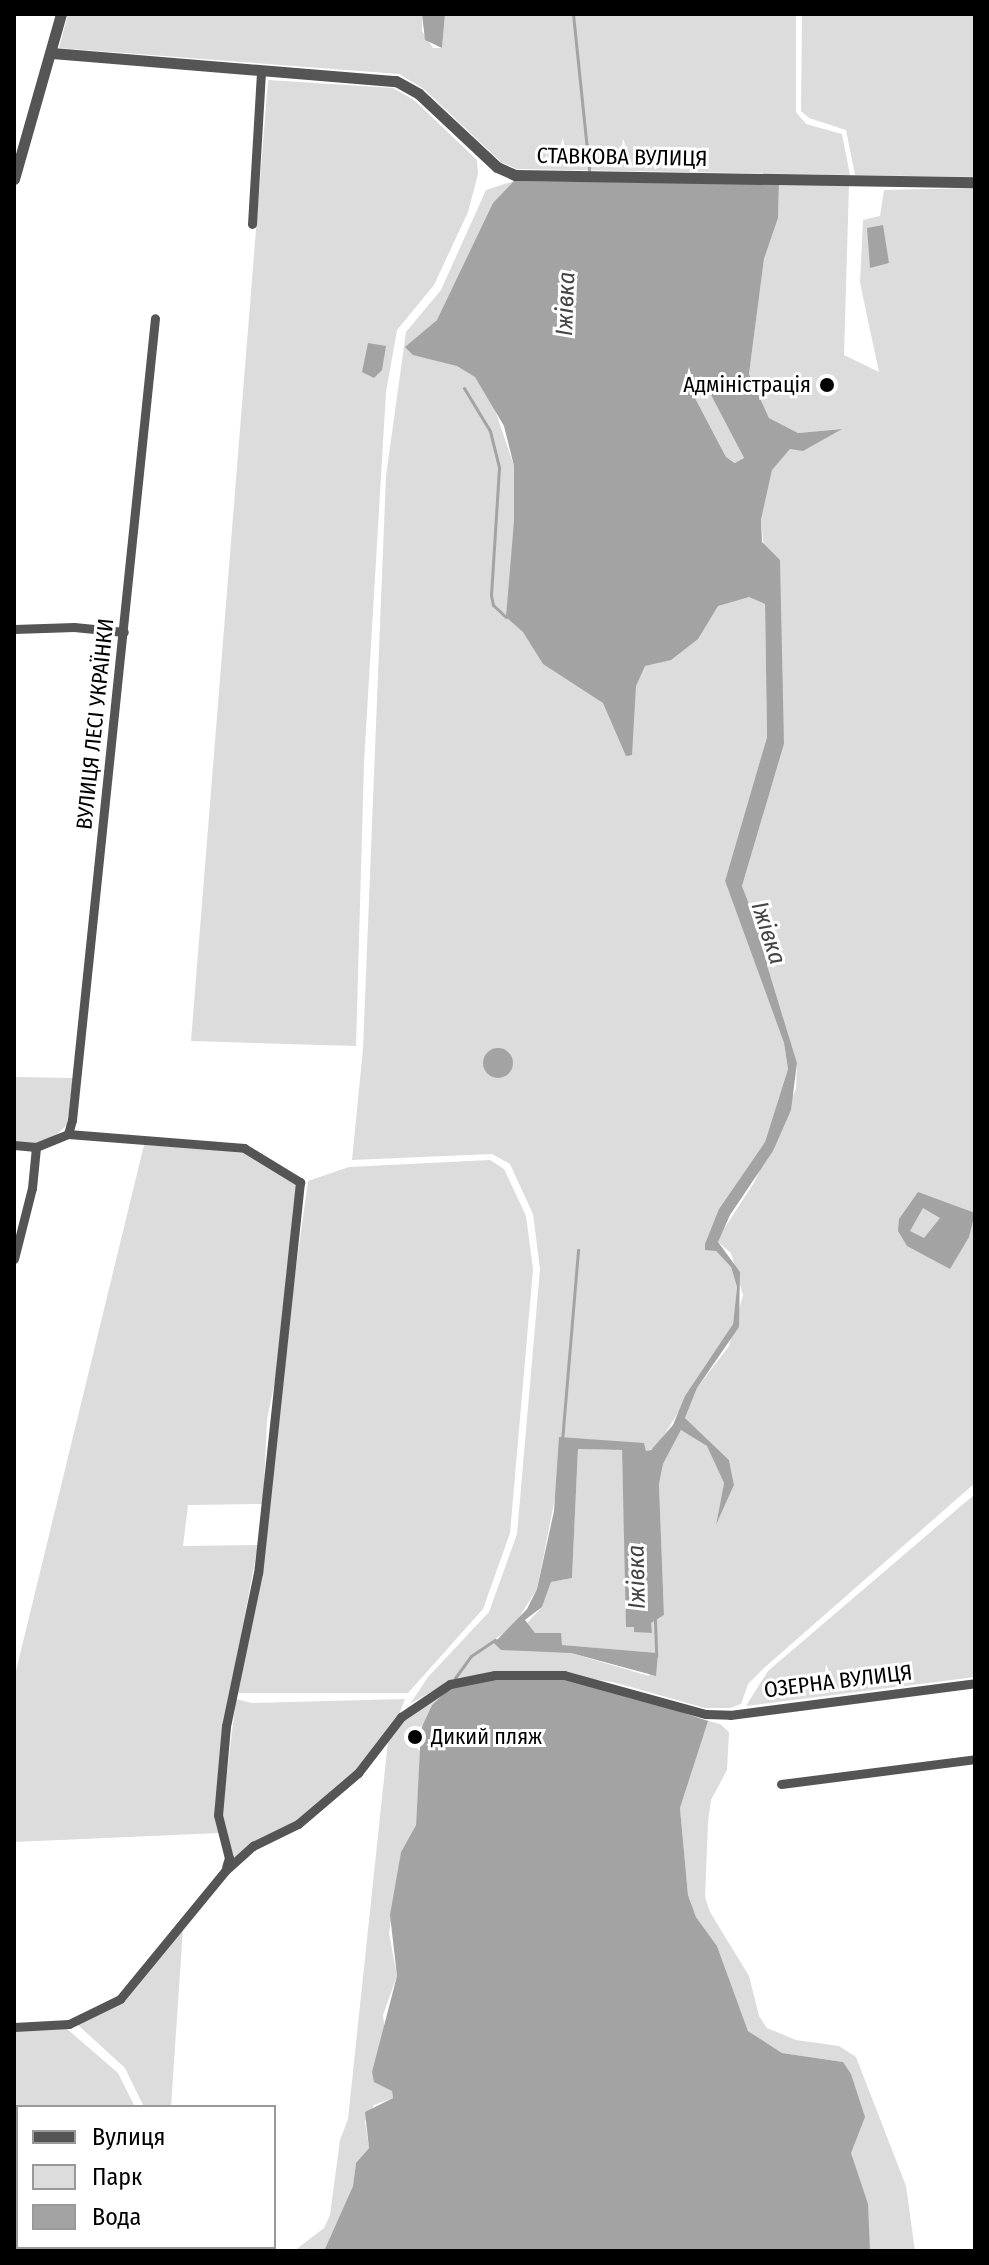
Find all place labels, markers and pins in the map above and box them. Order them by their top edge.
place label: Адміністрація [683,372,811,398]
marker: Адміністрація [818,376,836,394]
place label: Дикий пляж [431,1724,542,1750]
marker: Дикий пляж [406,1728,424,1746]

